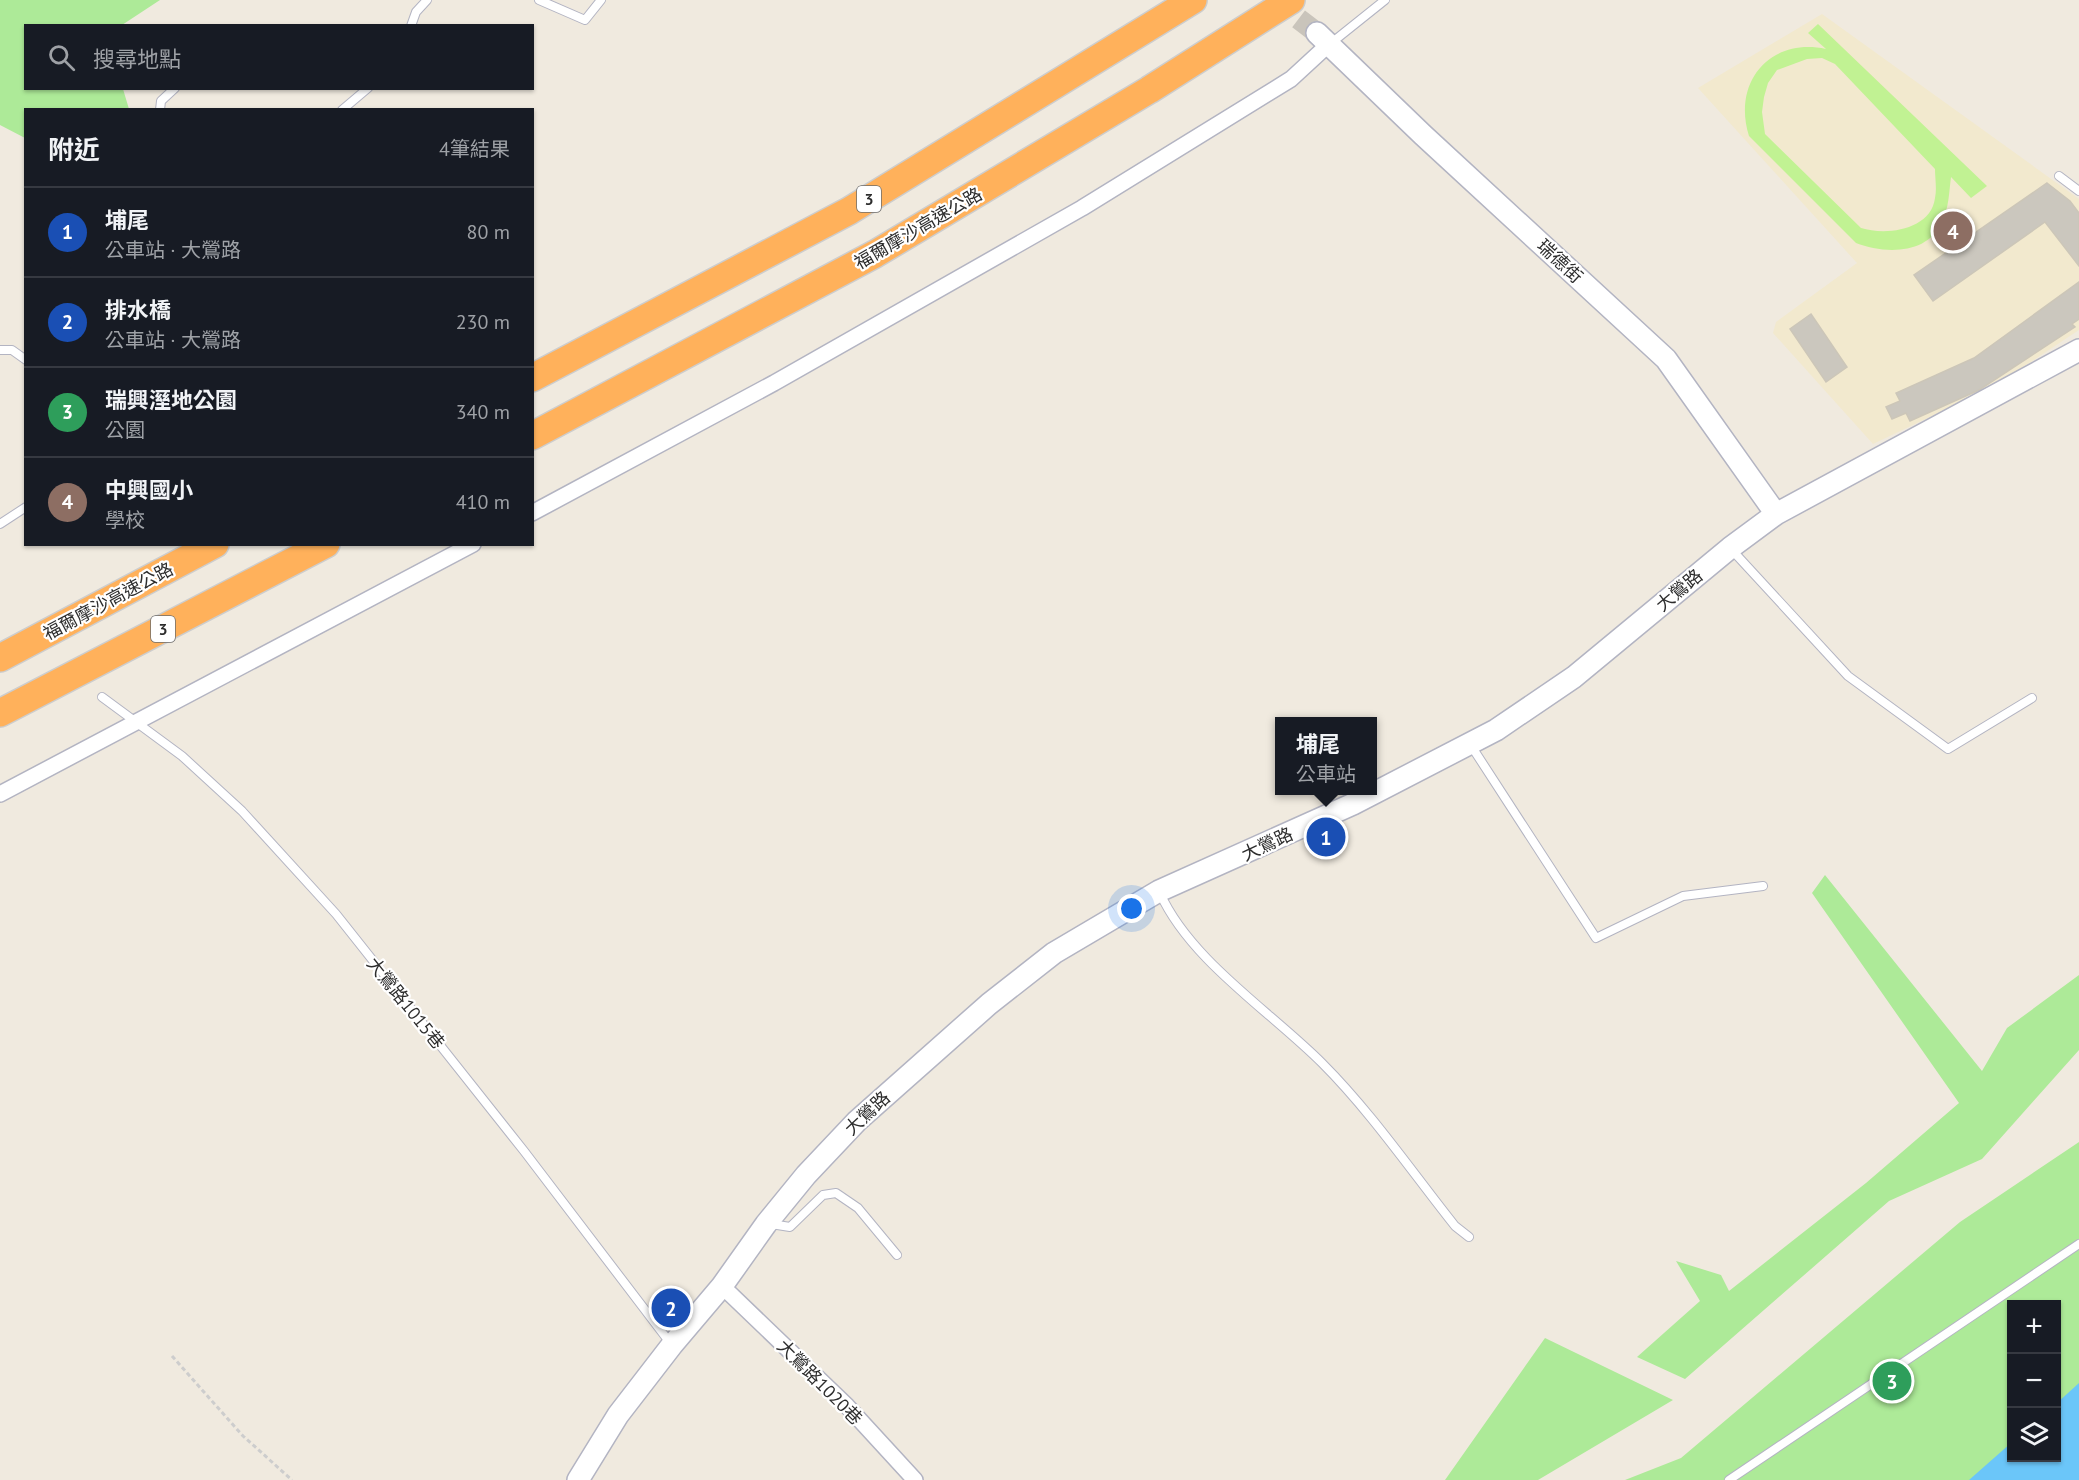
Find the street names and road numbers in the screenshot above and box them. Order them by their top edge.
street label: 福爾摩沙高速公路 [850,182,986,274]
road number: 3 [857,186,881,212]
street label: 瑞德街 [1532,234,1588,288]
street label: 福爾摩沙高速公路 [39,557,177,645]
street label: 大鶯路 [1651,564,1707,616]
road number: 3 [151,616,175,642]
street label: 大鶯路 [1238,822,1296,866]
street label: 大鶯路1015巷 [362,953,450,1053]
street label: 大鶯路 [839,1086,895,1140]
street label: 大鶯路1020巷 [773,1335,867,1429]

